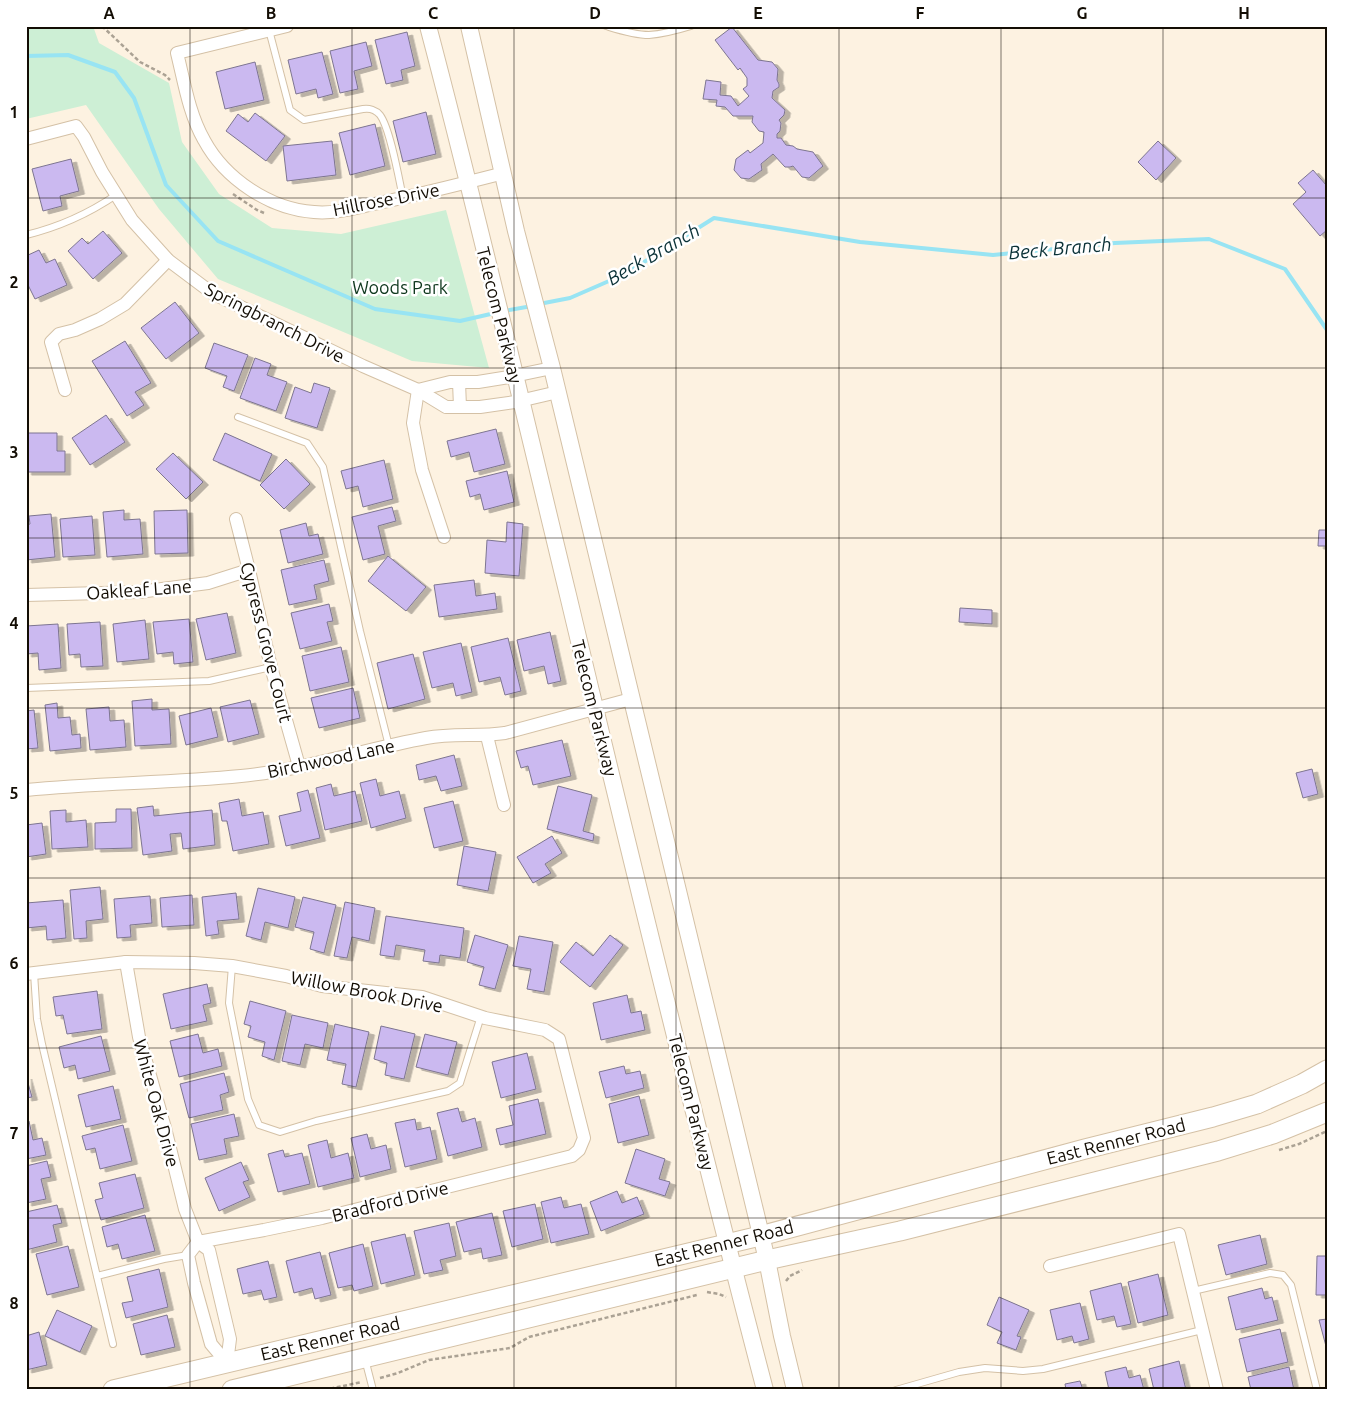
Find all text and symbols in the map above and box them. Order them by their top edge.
text: A [103,4,115,22]
text: B [266,4,276,22]
text: C [428,4,438,22]
text: D [589,4,601,22]
text: E [753,4,763,22]
text: F [916,4,925,22]
text: G [1076,4,1088,22]
text: H [1238,4,1250,22]
text: 1 [9,103,19,121]
street label: Hillrose Drive [331,179,441,219]
water label: Beck Branch [603,219,703,289]
water label: Beck Branch [1007,233,1113,263]
street label: Telecom Parkway [473,245,527,386]
text: 2 [9,273,19,291]
park label: Woods Park [352,277,448,297]
street label: Springbranch Drive [202,278,348,366]
text: 3 [9,443,19,461]
street label: Cypress Grove Court [237,560,297,724]
street label: Oakleaf Lane [86,575,192,603]
text: 4 [9,614,19,632]
street label: Telecom Parkway [568,638,622,779]
street label: Birchwood Lane [266,735,396,781]
text: 5 [9,784,19,802]
text: 6 [9,954,19,972]
street label: Willow Brook Drive [289,966,445,1016]
street label: Telecom Parkway [665,1032,719,1173]
street label: White Oak Drive [130,1037,184,1169]
street label: East Renner Road [1045,1114,1187,1168]
text: 7 [9,1124,19,1142]
street label: Bradford Drive [330,1177,450,1225]
street label: East Renner Road [653,1216,795,1270]
text: 8 [9,1294,19,1312]
street label: East Renner Road [258,1312,402,1364]

